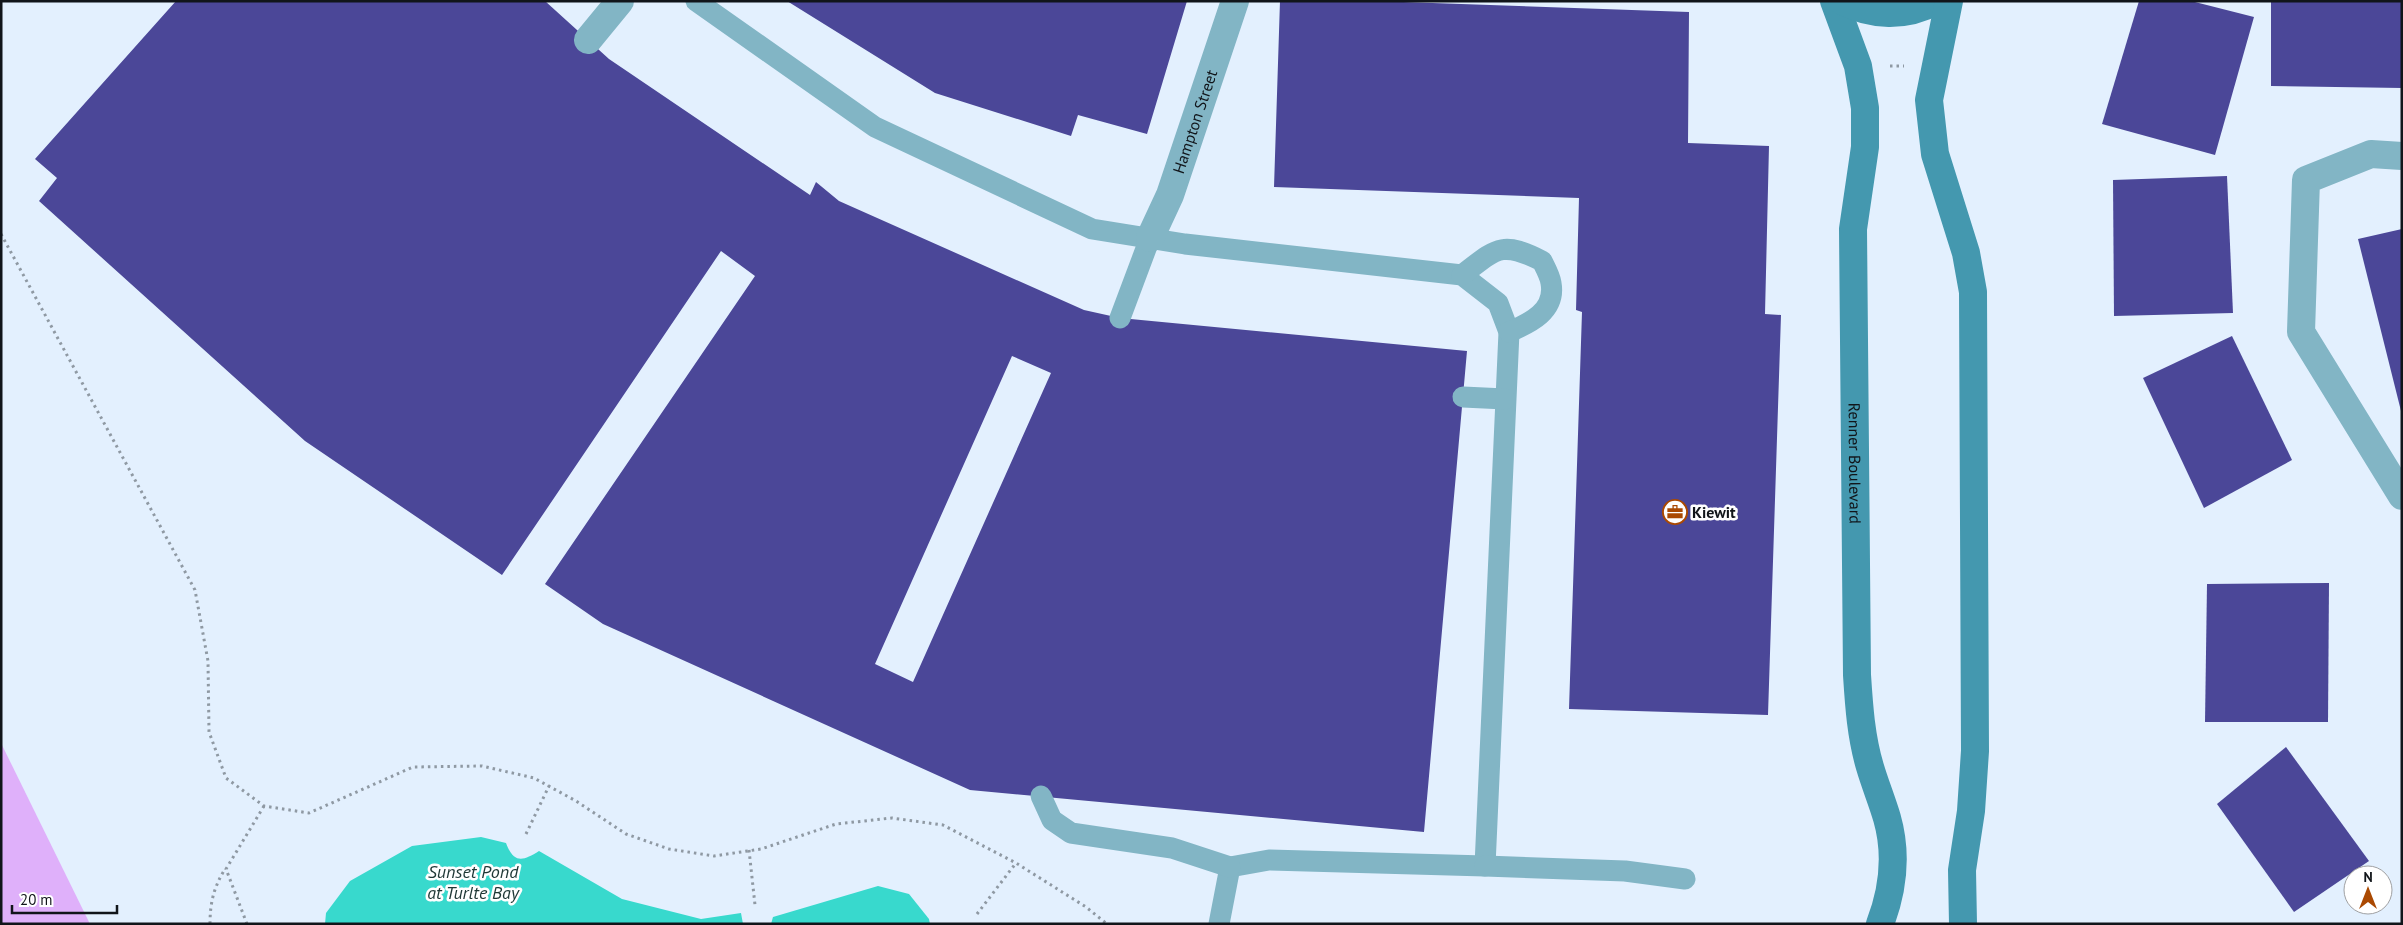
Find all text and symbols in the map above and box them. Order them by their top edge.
street label: Hampton Street [1168,66,1221,176]
street label: Renner Boulevard [1845,403,1866,524]
office icon: Kiewit [1662,499,1688,525]
place label: Kiewit [1692,502,1736,522]
water label: Sunset Pond at Turlte Bay [427,860,520,904]
north arrow [2343,865,2393,915]
text: N [2363,868,2373,886]
scale bar [12,882,118,914]
text: 20 m [20,890,53,909]

